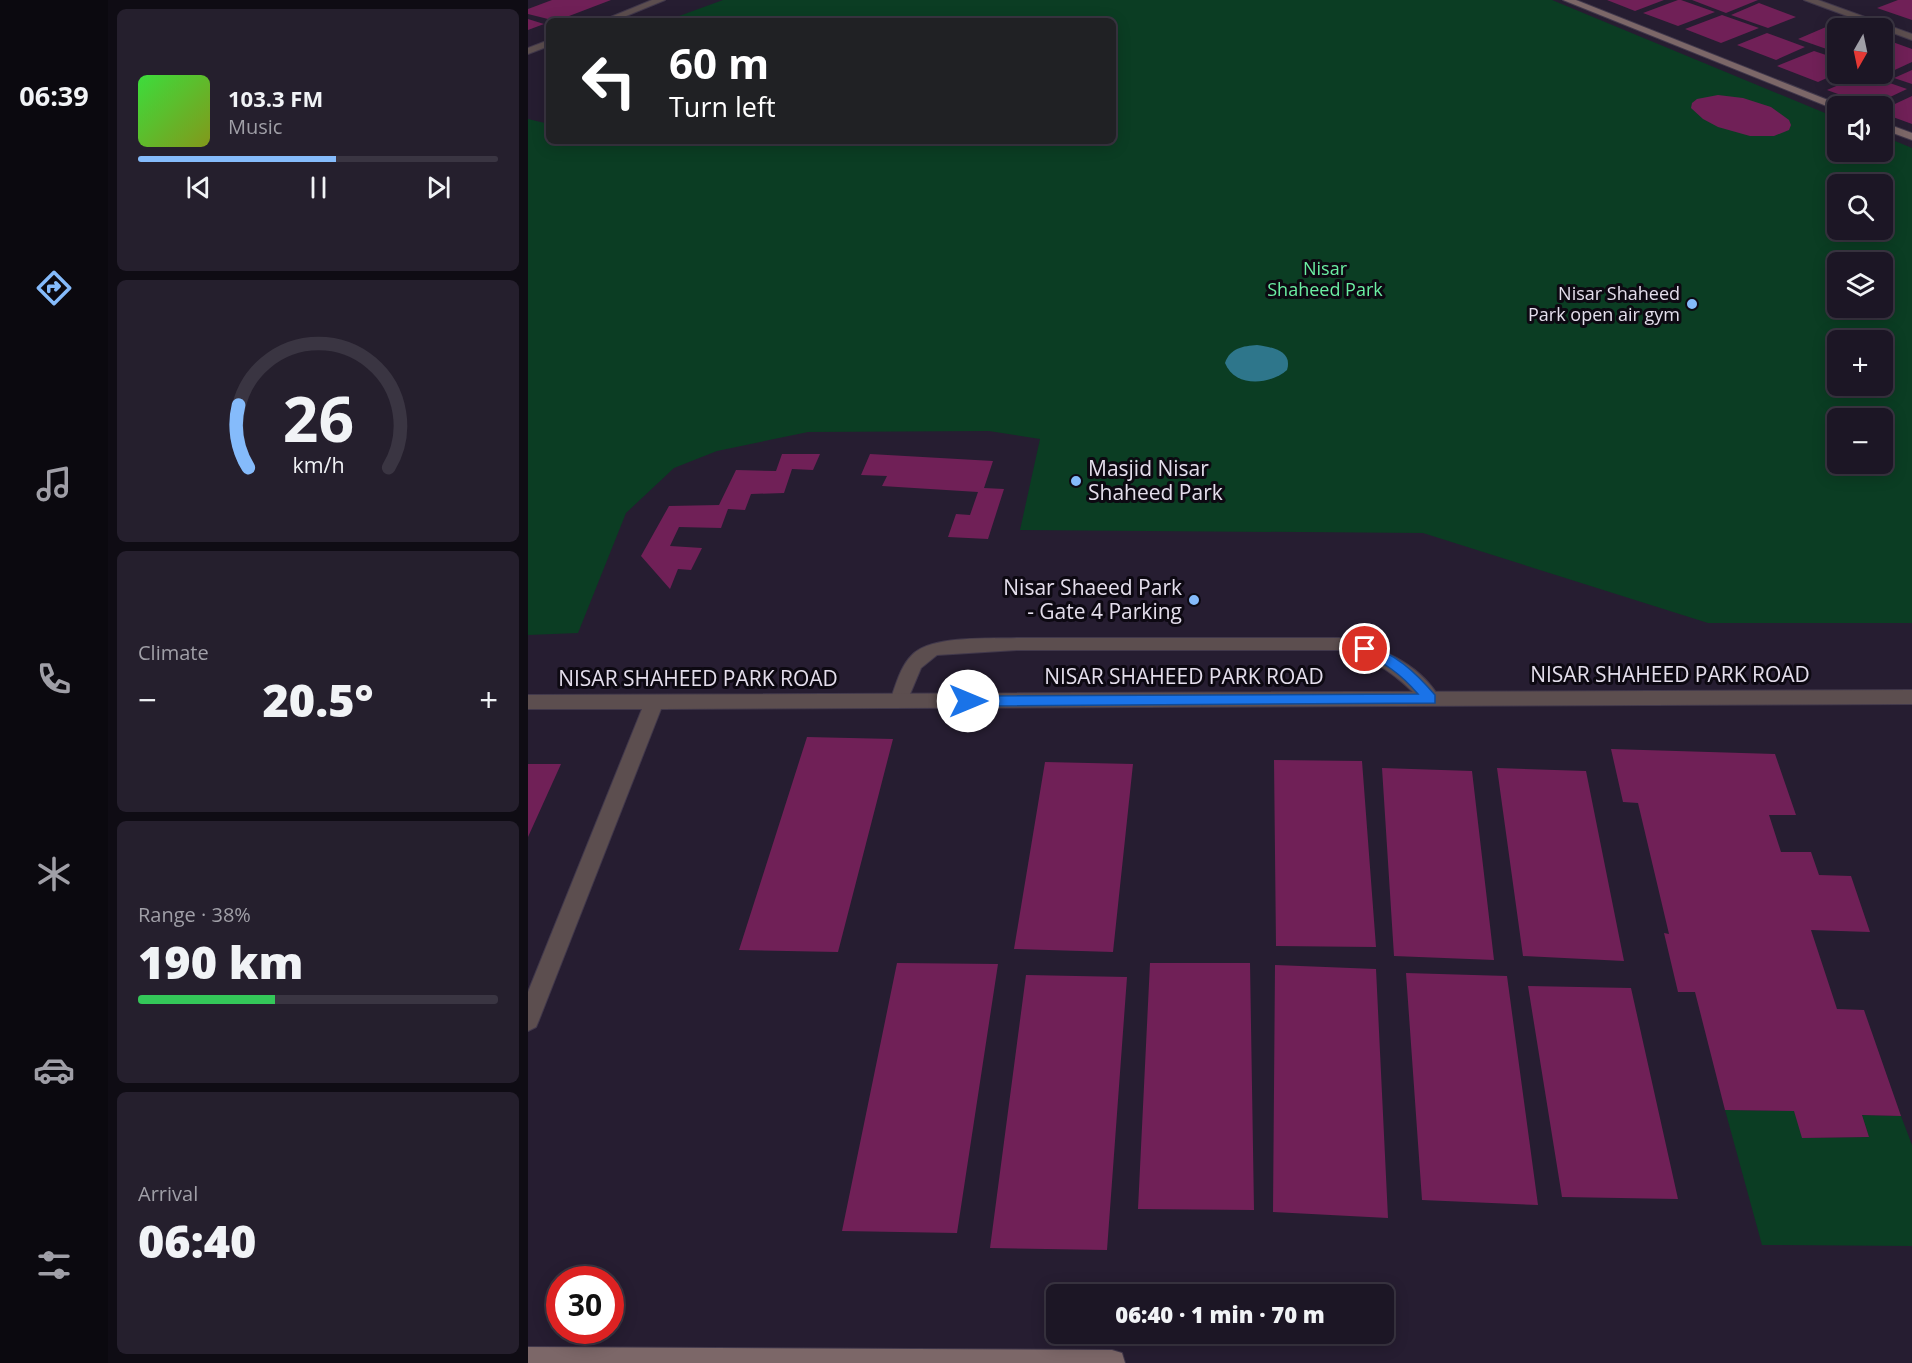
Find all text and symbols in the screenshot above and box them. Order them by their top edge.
north arrow [1827,18,1893,84]
map controls [1827,18,1893,474]
text: 60 m [669,34,769,91]
icon: left [570,42,648,120]
text: 06:39 [19,77,89,114]
text: 103.3 FM [228,83,323,113]
text: Turn left [669,88,776,125]
button: sound [1827,96,1893,162]
text: Music [228,113,282,140]
icon: previous [182,171,215,204]
icon: pause [302,171,335,204]
icon: next [422,171,455,204]
button: search [1827,174,1893,240]
button: layers [1827,252,1893,318]
park label: Nisar Shaheed Park [1267,256,1383,301]
icon: directions [33,267,75,309]
place label: Nisar Shaheed Park open air gym [1528,281,1680,326]
marker: Nisar Shaheed Park open air gym [1685,297,1699,311]
button: + [1827,330,1893,396]
text: 26 [282,375,354,460]
button: − [1827,408,1893,474]
text: km/h [292,450,344,479]
place label: Masjid Nisar Shaheed Park [1088,454,1223,506]
icon: music [33,463,75,505]
marker: Masjid Nisar Shaheed Park [1069,474,1083,488]
place label: Nisar Shaeed Park - Gate 4 Parking [1003,573,1182,625]
marker: Nisar Shaeed Park - Gate 4 Parking [1187,593,1201,607]
pin [1339,623,1390,674]
icon: arrive [1348,632,1381,665]
text: Climate [138,639,209,666]
icon: phone [33,658,75,700]
street label: NISAR SHAHEED PARK ROAD [1530,660,1810,688]
street label: NISAR SHAHEED PARK ROAD [1044,662,1324,690]
street label: NISAR SHAHEED PARK ROAD [558,664,838,692]
text: 20.5° [262,669,374,730]
position arrow [936,669,1000,733]
text: − [138,677,157,722]
text: + [479,677,498,722]
icon: climate [33,853,75,895]
text: Range · 38% [138,901,251,928]
text: 190 km [138,931,303,992]
icon: car [33,1049,75,1091]
text: Arrival [138,1180,198,1207]
text: 06:40 [138,1210,256,1271]
icon: filters [33,1244,75,1286]
speed limit sign: 30 [546,1266,624,1344]
text: 06:40 · 1 min · 70 m [1115,1299,1325,1329]

